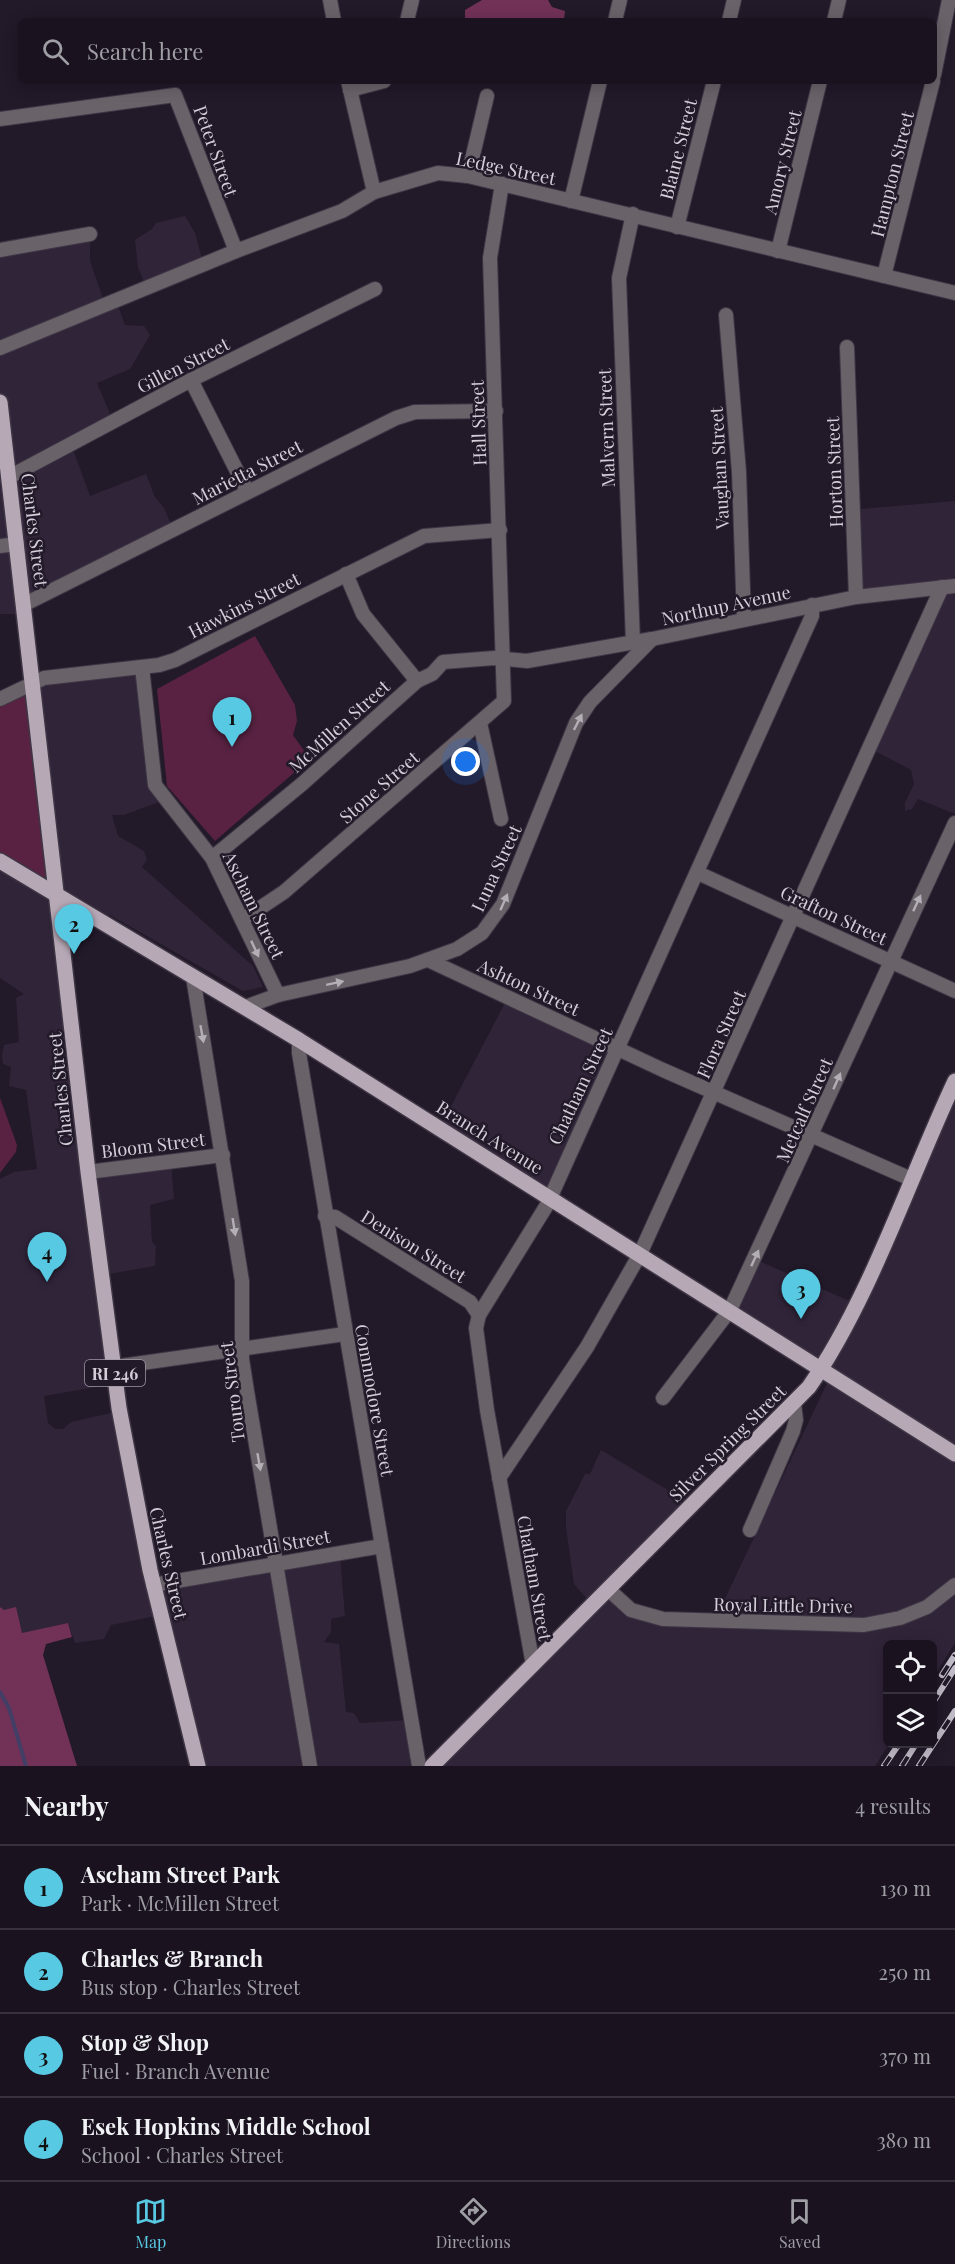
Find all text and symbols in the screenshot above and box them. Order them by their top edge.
search box [18,18,937,84]
icon: search [39,35,72,68]
text: Search here [87,36,203,66]
street label: Blaine Street [654,95,702,202]
street label: Peter Street [188,102,244,200]
street label: Amory Street [757,107,807,218]
street label: Hampton Street [865,108,919,239]
street label: Ledge Street [454,146,559,190]
street label: Gillen Street [133,331,234,399]
street label: Malvern Street [592,367,620,488]
street label: Hall Street [464,379,491,466]
street label: Vaughan Street [704,406,734,531]
street label: Horton Street [820,416,848,528]
street label: Marietta Street [188,434,307,510]
street label: Charles Street [16,472,54,589]
street label: Hawkins Street [184,566,305,644]
street label: Northup Avenue [659,580,793,630]
street label: McMillen Street [283,674,395,778]
pin: 1 [212,698,252,747]
one-way arrow [573,713,583,730]
street label: Stone Street [334,745,425,828]
your location [451,747,480,776]
street label: Luna Street [465,820,527,915]
street label: Ascham Street [217,846,291,963]
street label: Grafton Street [777,880,892,951]
one-way arrow [499,893,508,910]
one-way arrow [913,894,922,911]
pin: 2 [54,904,94,954]
one-way arrow [251,940,260,957]
street label: Ashton Street [473,953,584,1021]
one-way arrow [325,978,344,987]
street label: Flora Street [691,985,751,1082]
street label: Chatham Street [542,1023,618,1148]
one-way arrow [198,1025,207,1044]
street label: Charles Street [42,1030,78,1147]
street label: Metcalf Street [770,1053,838,1166]
one-way arrow [833,1072,842,1089]
street label: Branch Avenue [432,1095,548,1179]
street label: Bloom Street [100,1127,207,1163]
street label: Denison Street [357,1204,472,1288]
one-way arrow [229,1217,238,1236]
pin: 4 [28,1232,66,1282]
one-way arrow [751,1249,760,1266]
pin: 3 [782,1270,820,1319]
street label: Commodore Street [350,1322,400,1479]
street label: Touro Street [214,1340,250,1444]
road number: RI 246 [85,1360,145,1386]
street label: Silver Spring Street [663,1379,791,1507]
one-way arrow [254,1452,263,1471]
street label: Charles Street [144,1505,194,1622]
street label: Chatham Street [512,1514,558,1643]
street label: Lombardi Street [198,1524,333,1570]
street label: Royal Little Drive [713,1592,853,1618]
map controls [883,1640,937,1748]
button: locate [883,1640,937,1694]
button: layers [883,1694,937,1748]
text: Nearby [24,1788,109,1823]
text: 4 results [855,1792,931,1819]
text: Ascham Street Park [81,1859,280,1889]
text: 1 [40,1874,47,1901]
text: 130 m [880,1874,931,1901]
text: Park · McMillen Street [81,1889,279,1916]
text: Charles & Branch [81,1943,263,1973]
text: 2 [38,1958,49,1985]
text: 250 m [878,1958,931,1985]
text: Bus stop · Charles Street [81,1973,300,2000]
text: Stop & Shop [81,2027,209,2057]
text: 3 [39,2042,48,2069]
text: 370 m [879,2042,931,2069]
text: Fuel · Branch Avenue [81,2057,270,2084]
text: Esek Hopkins Middle School [81,2111,371,2141]
text: 4 [38,2126,49,2153]
text: 380 m [877,2126,931,2153]
text: School · Charles Street [81,2141,283,2168]
tab: Map [134,2195,167,2252]
tab: Directions [436,2195,511,2252]
tab: Saved [779,2195,821,2252]

